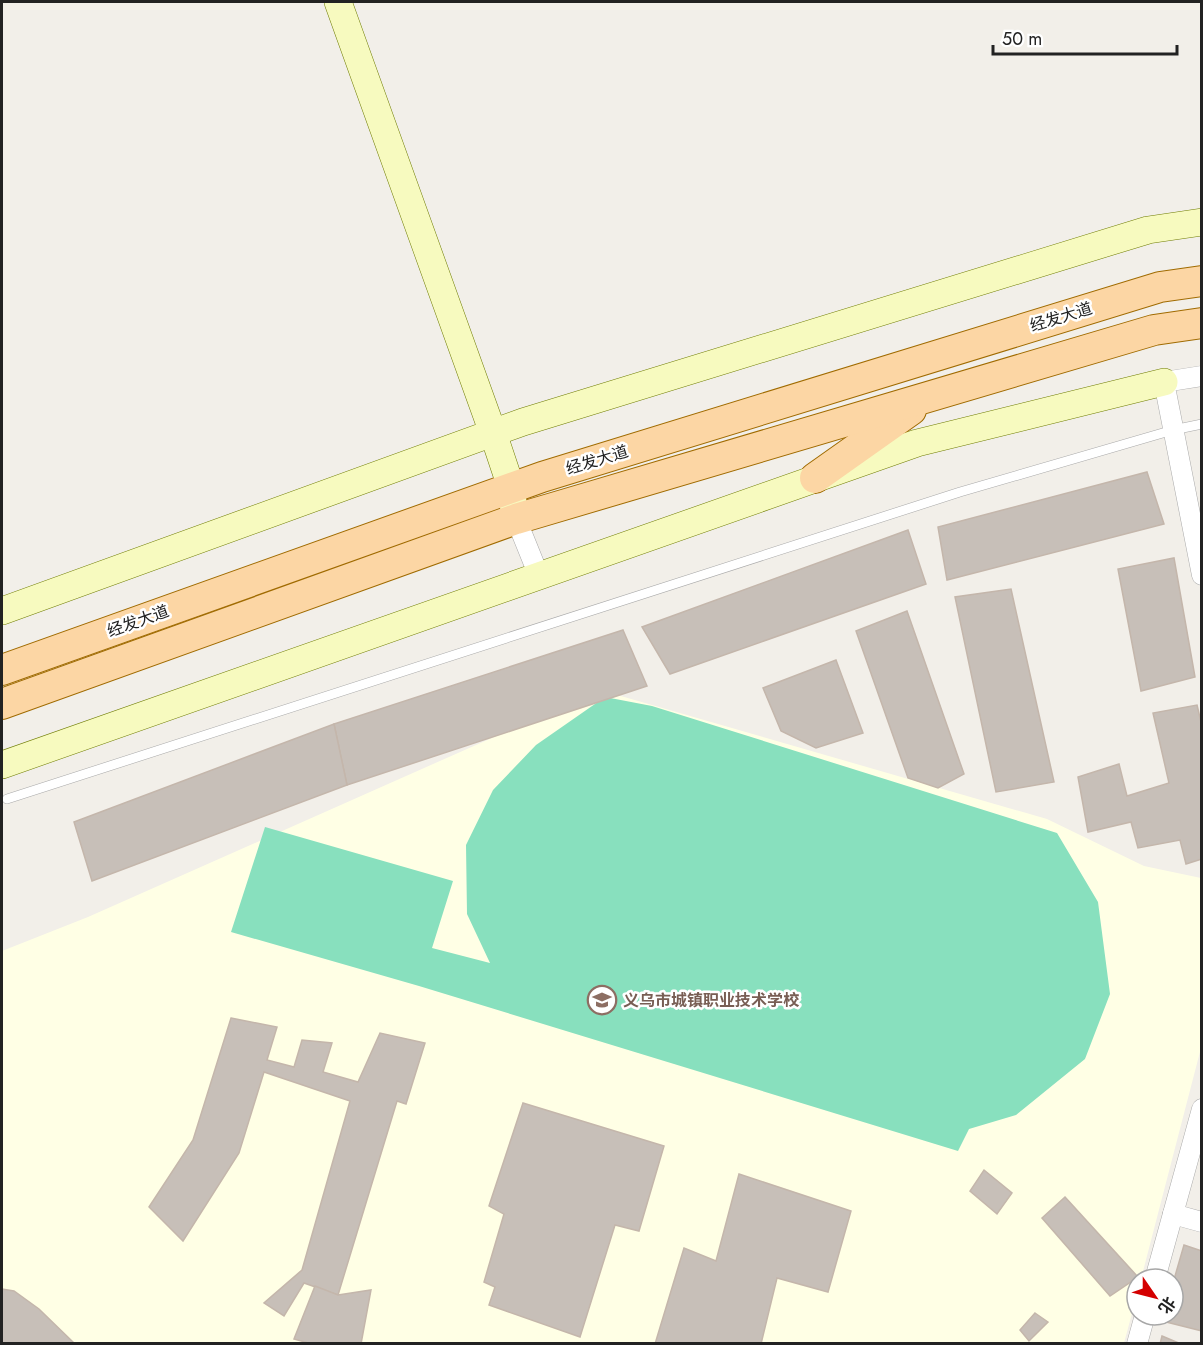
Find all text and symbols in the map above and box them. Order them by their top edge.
scale bar [993,18,1178,56]
text: 50 m [1002,26,1042,52]
street label: 经发大道 [1027,297,1095,337]
street label: 经发大道 [563,440,631,480]
street label: 经发大道 [104,599,172,643]
school or university icon: 义乌市城镇职业技术学校 [586,984,618,1016]
place label: 义乌市城镇职业技术学校 [623,989,800,1012]
north arrow [1125,1267,1185,1327]
text: 北 [1153,1292,1181,1318]

